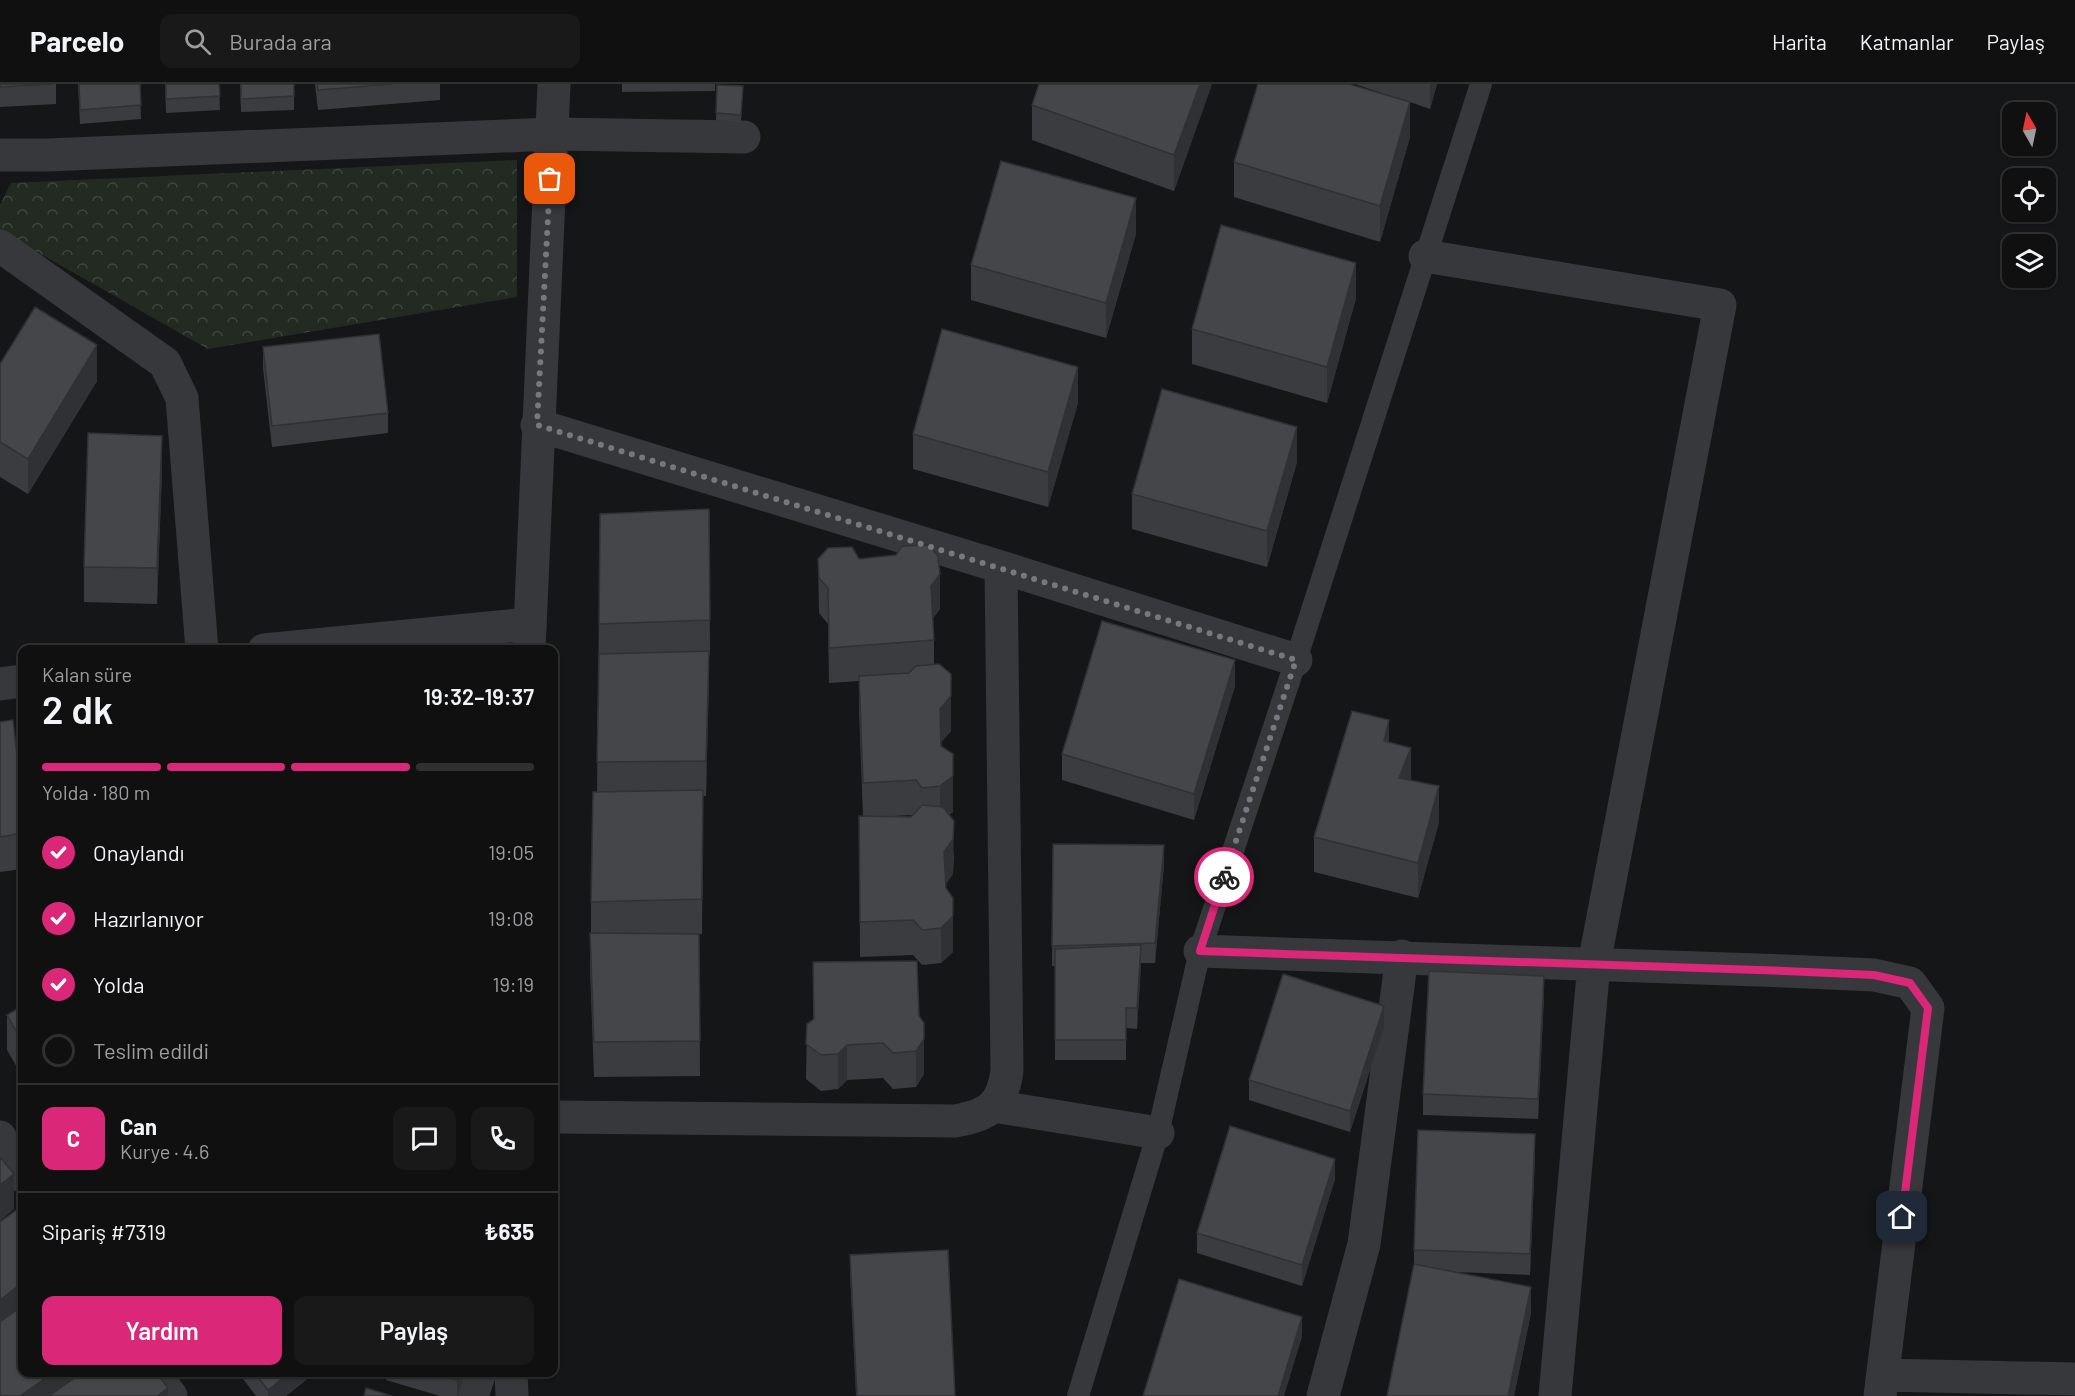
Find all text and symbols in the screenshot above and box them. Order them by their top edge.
search box [160,14,580,68]
text: Parcelo [30,24,124,58]
icon: search [181,25,214,58]
text: Burada ara [229,28,332,54]
text: Harita [1772,29,1827,54]
text: Katmanlar [1860,29,1954,54]
text: Paylaş [1987,29,2045,54]
north arrow [2002,102,2056,156]
map controls [2002,102,2056,288]
pin [524,153,575,204]
icon: bag [533,162,566,195]
button: locate [2002,168,2056,222]
button: layers [2002,234,2056,288]
text: Kalan süre [42,662,132,686]
text: 19:32–19:37 [423,683,534,709]
text: 2 dk [42,685,113,732]
text: Yolda · 180 m [42,780,150,804]
icon: check [42,836,75,869]
text: Onaylandı [93,839,185,865]
text: 19:05 [488,840,534,864]
courier [1194,847,1254,907]
icon: bike [1208,861,1241,894]
icon: check [42,902,75,935]
text: Hazırlanıyor [93,905,204,931]
text: 19:08 [488,906,534,930]
icon: check [42,968,75,1001]
text: Yolda [93,971,144,997]
text: 19:19 [492,972,534,996]
text: Teslim edildi [93,1037,209,1063]
button: chat [393,1107,456,1170]
button: phone [471,1107,534,1170]
text: Can [120,1113,157,1139]
text: C [67,1125,80,1151]
text: Kurye · 4.6 [120,1139,209,1163]
pin [1876,1191,1927,1242]
icon: home [1885,1200,1918,1233]
text: Sipariş #7319 [42,1218,166,1244]
text: ₺635 [484,1218,534,1244]
button: Yardım [42,1296,282,1365]
button: Paylaş [294,1296,534,1365]

